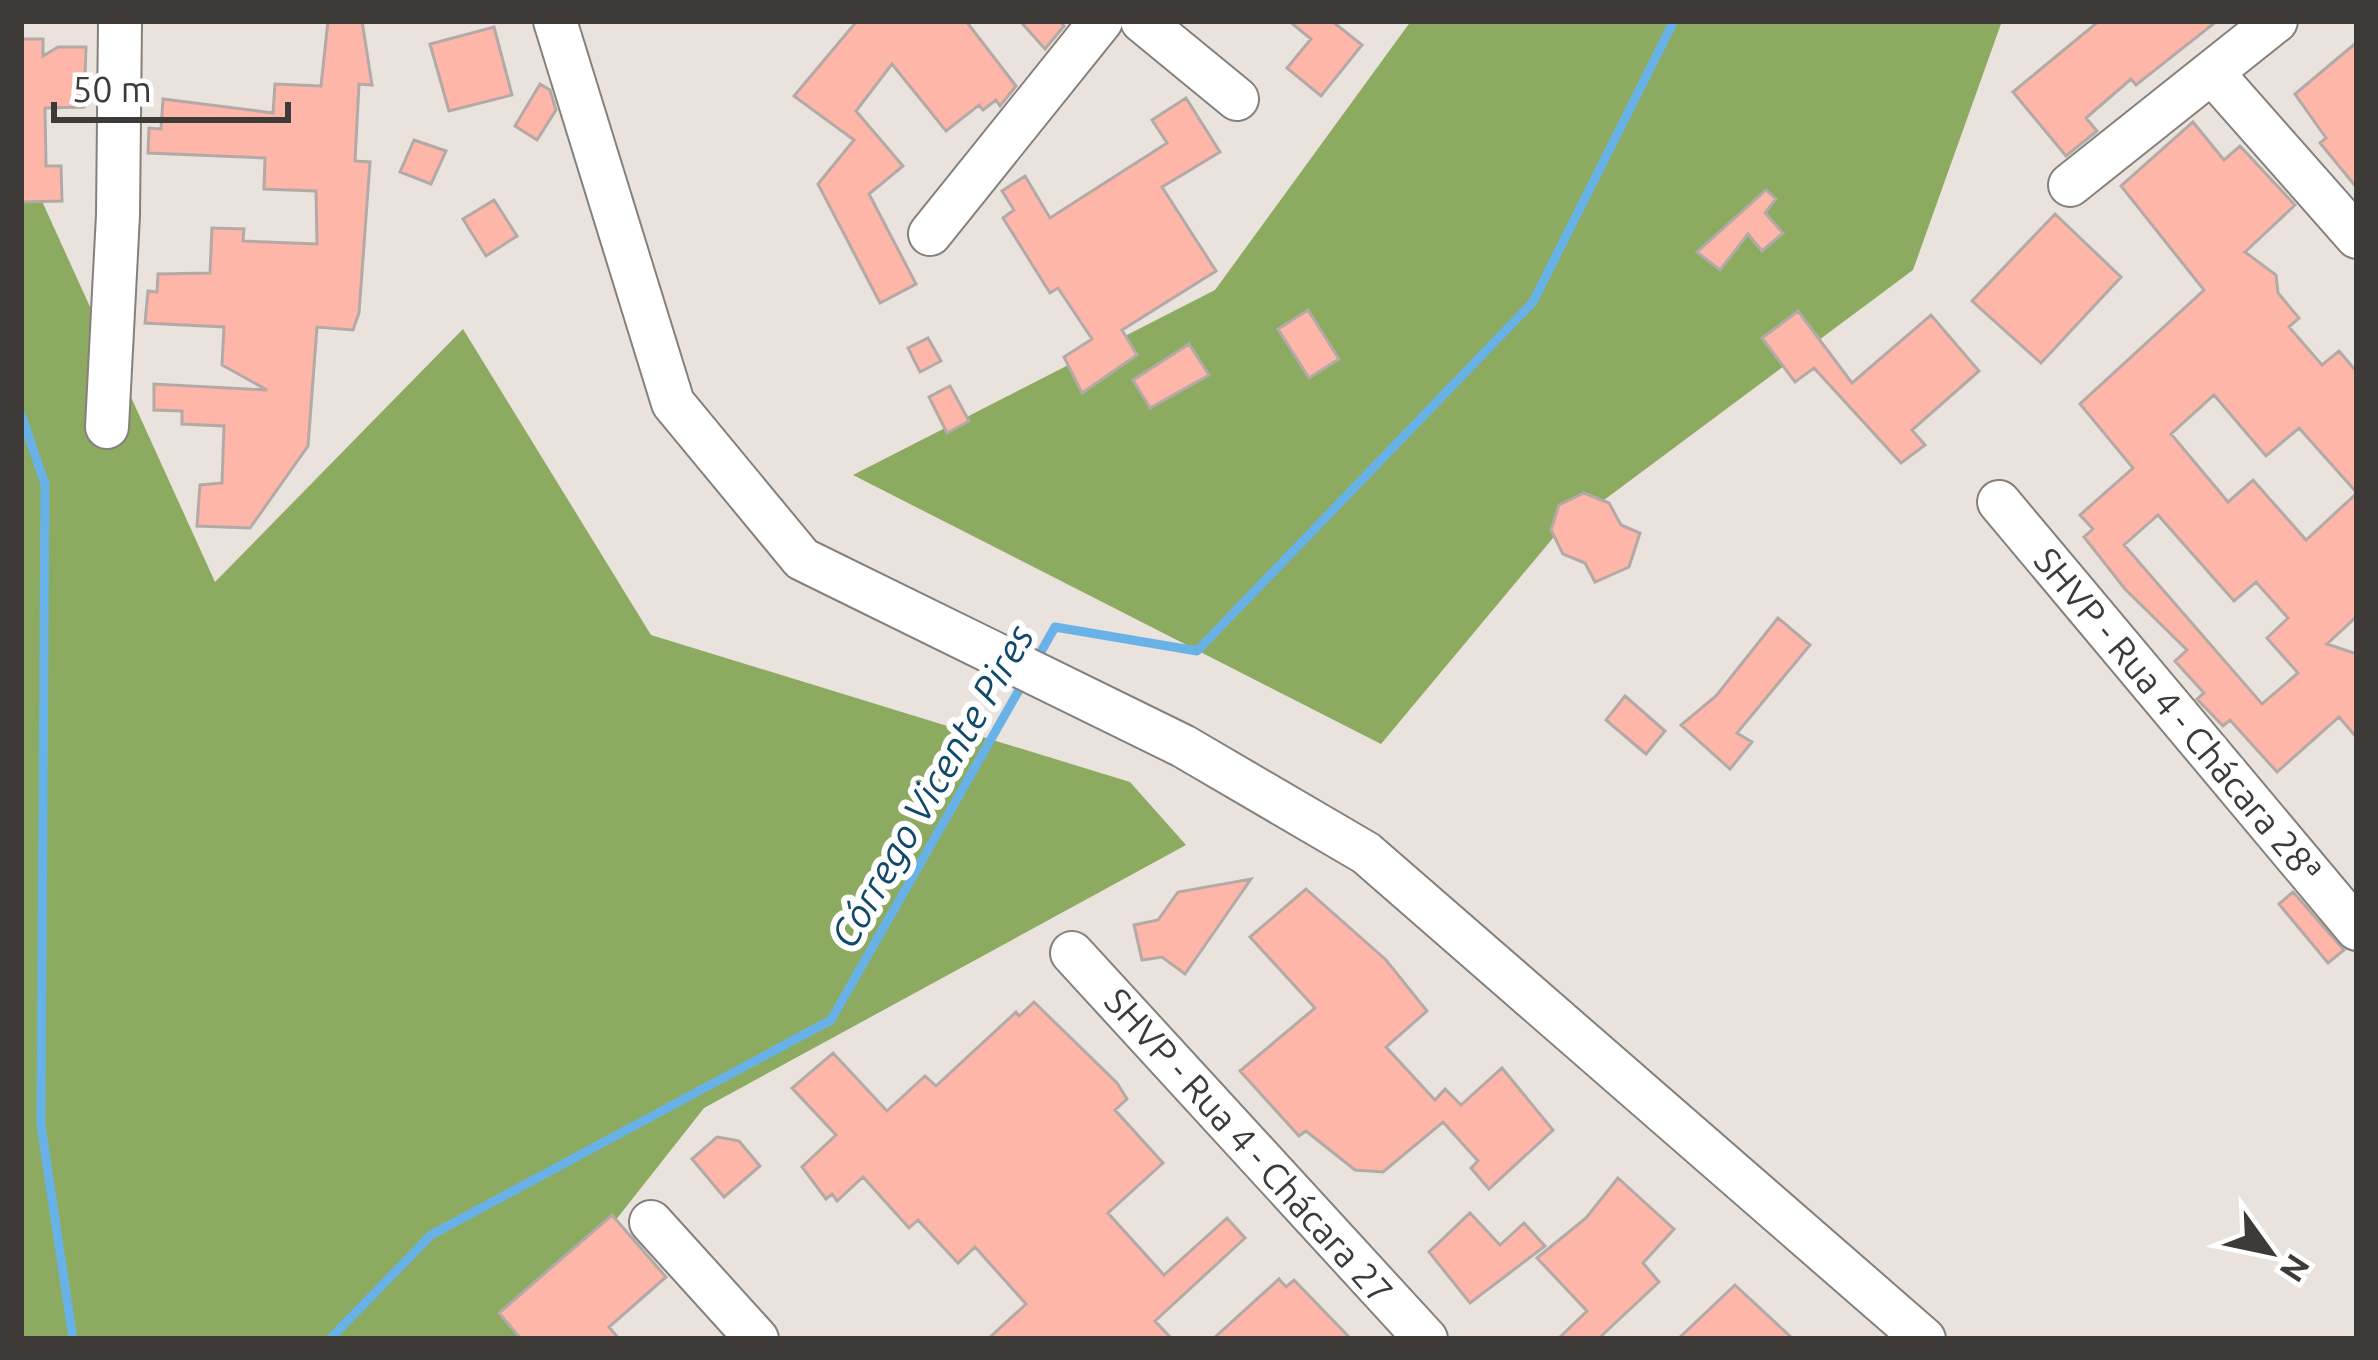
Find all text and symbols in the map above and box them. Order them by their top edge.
scale bar [54,48,288,122]
text: 50 m [72,68,152,109]
street label: SHVP - Rua 4 - Chácara 28ª [2027,539,2330,890]
water label: Córrego Vicente Pires [822,617,1042,955]
street label: SHVP - Rua 4 - Chácara 27 [1097,980,1402,1312]
north arrow [2210,1192,2330,1312]
text: N [2273,1248,2318,1289]

